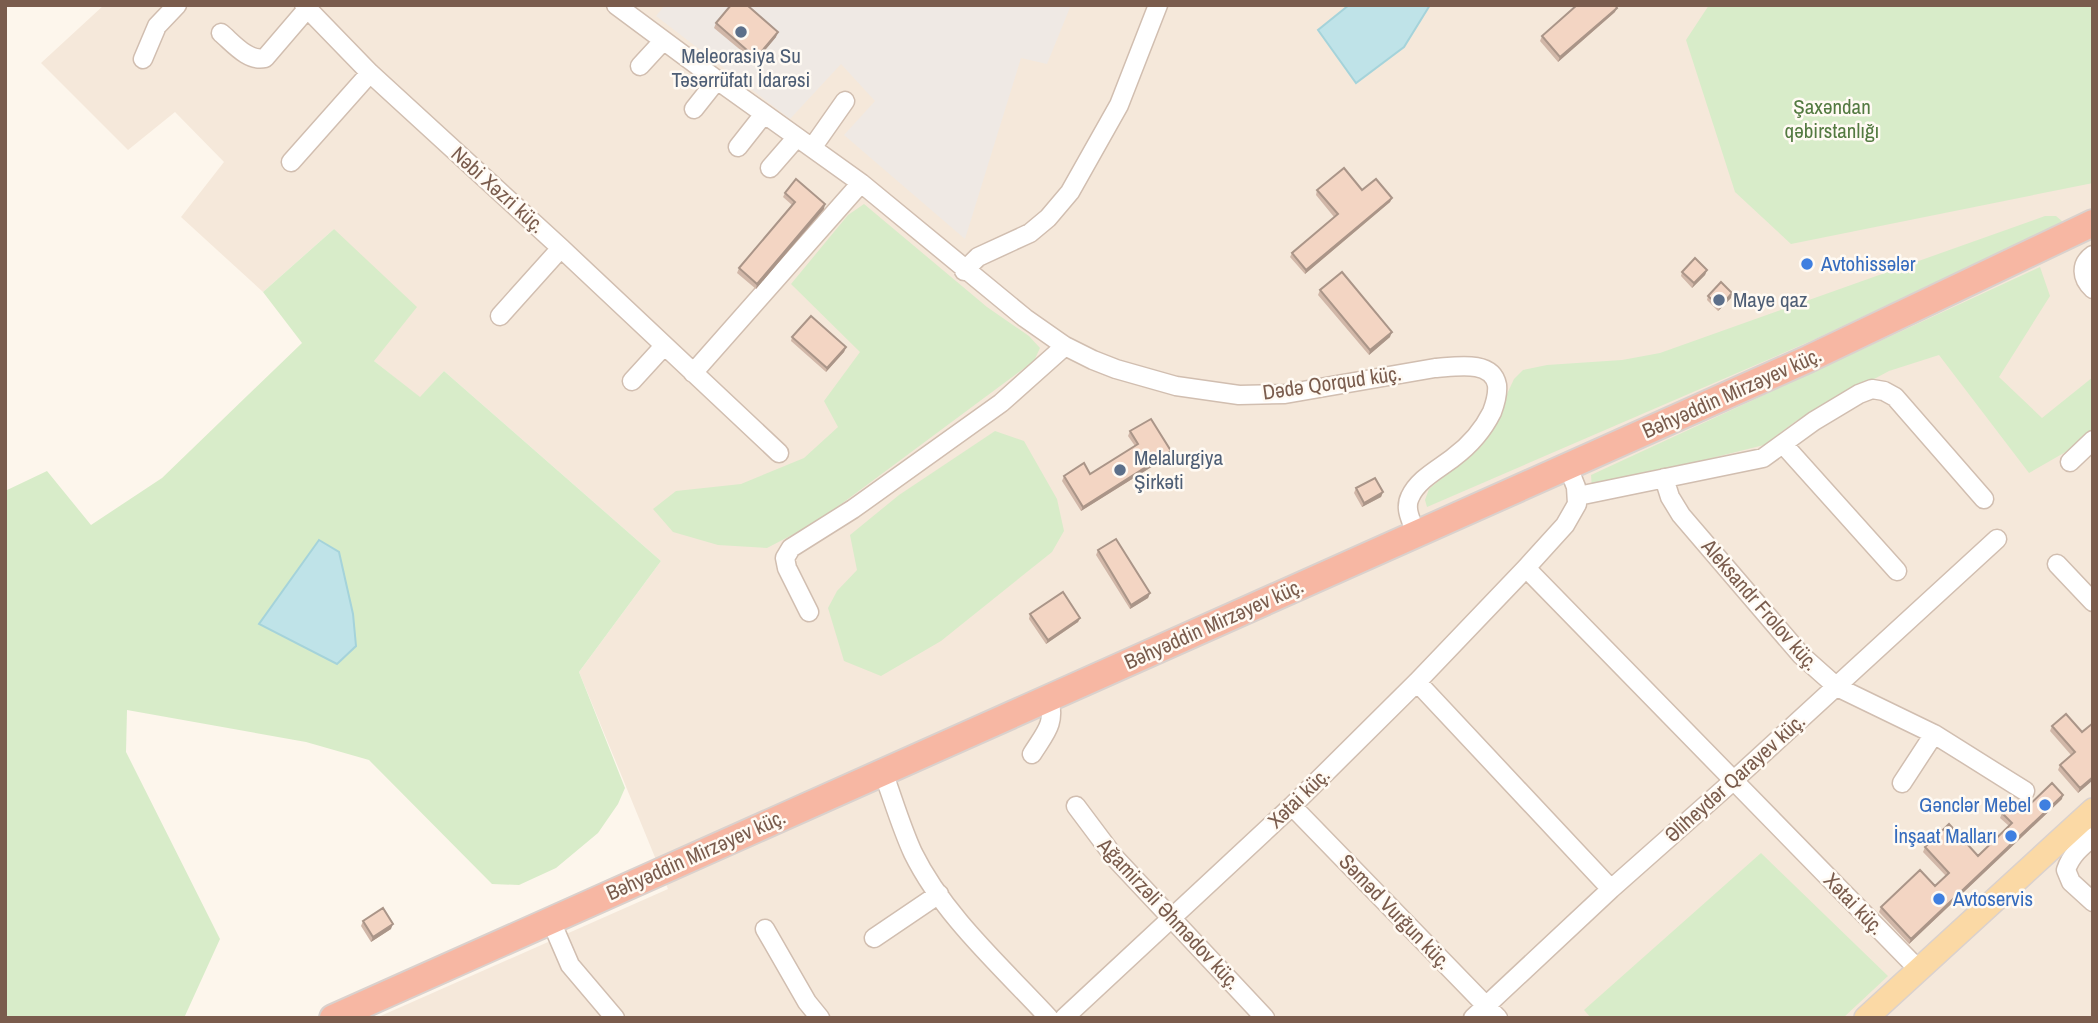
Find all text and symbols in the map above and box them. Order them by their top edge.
marker: Meleorasiya Su Təsərrüfatı İdarəsi [733,24,749,40]
place label: Meleorasiya Su Təsərrüfatı İdarəsi [672,41,810,94]
park label: Şaxəndan qəbirstanlığı [1785,92,1879,145]
street label: Nəbi Xəzri küç. [445,140,552,240]
place label: Avtohissələr [1820,249,1916,278]
marker: Avtohissələr [1799,256,1815,272]
place label: Maye qaz [1733,285,1808,314]
marker: Maye qaz [1711,292,1727,308]
street label: Bəhyəddin Mirzəyev küç. [1638,340,1826,445]
street label: Dədə Qorqud küç. [1261,358,1403,407]
place label: Melalurgiya Şirkəti [1134,443,1223,496]
marker: Melalurgiya Şirkəti [1112,462,1128,478]
street label: Aleksandr Frolov küç. [1694,532,1826,677]
street label: Bəhyəddin Mirzəyev küç. [1120,571,1308,676]
street label: Əliheydər Qarayev küç. [1658,707,1811,849]
street label: Xətai küç. [1261,761,1336,835]
place label: Gənclər Mebel [1919,790,2031,819]
marker: Gənclər Mebel [2037,797,2053,813]
street label: Bəhyəddin Mirzəyev küç. [602,802,790,907]
place label: İnşaat Malları [1894,821,1997,850]
marker: İnşaat Malları [2003,828,2019,844]
street label: Ağamirzəli Əhmədov küç. [1091,831,1247,996]
street label: Səməd Vurğun küç. [1333,847,1458,976]
street label: Xətai küç. [1817,866,1891,941]
place label: Avtoservis [1952,884,2033,913]
marker: Avtoservis [1931,891,1947,907]

